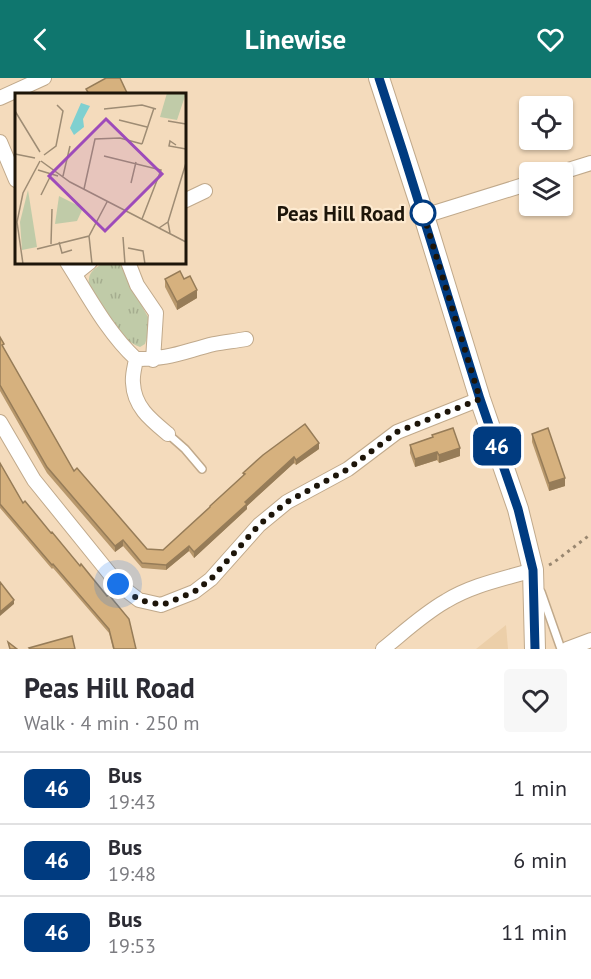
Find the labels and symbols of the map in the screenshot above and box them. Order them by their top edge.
inset map [15,93,186,264]
place label: Peas Hill Road [277,200,405,227]
marker: Peas Hill Road [410,200,436,226]
line badge: 46 [470,426,524,466]
your location [103,569,133,599]

